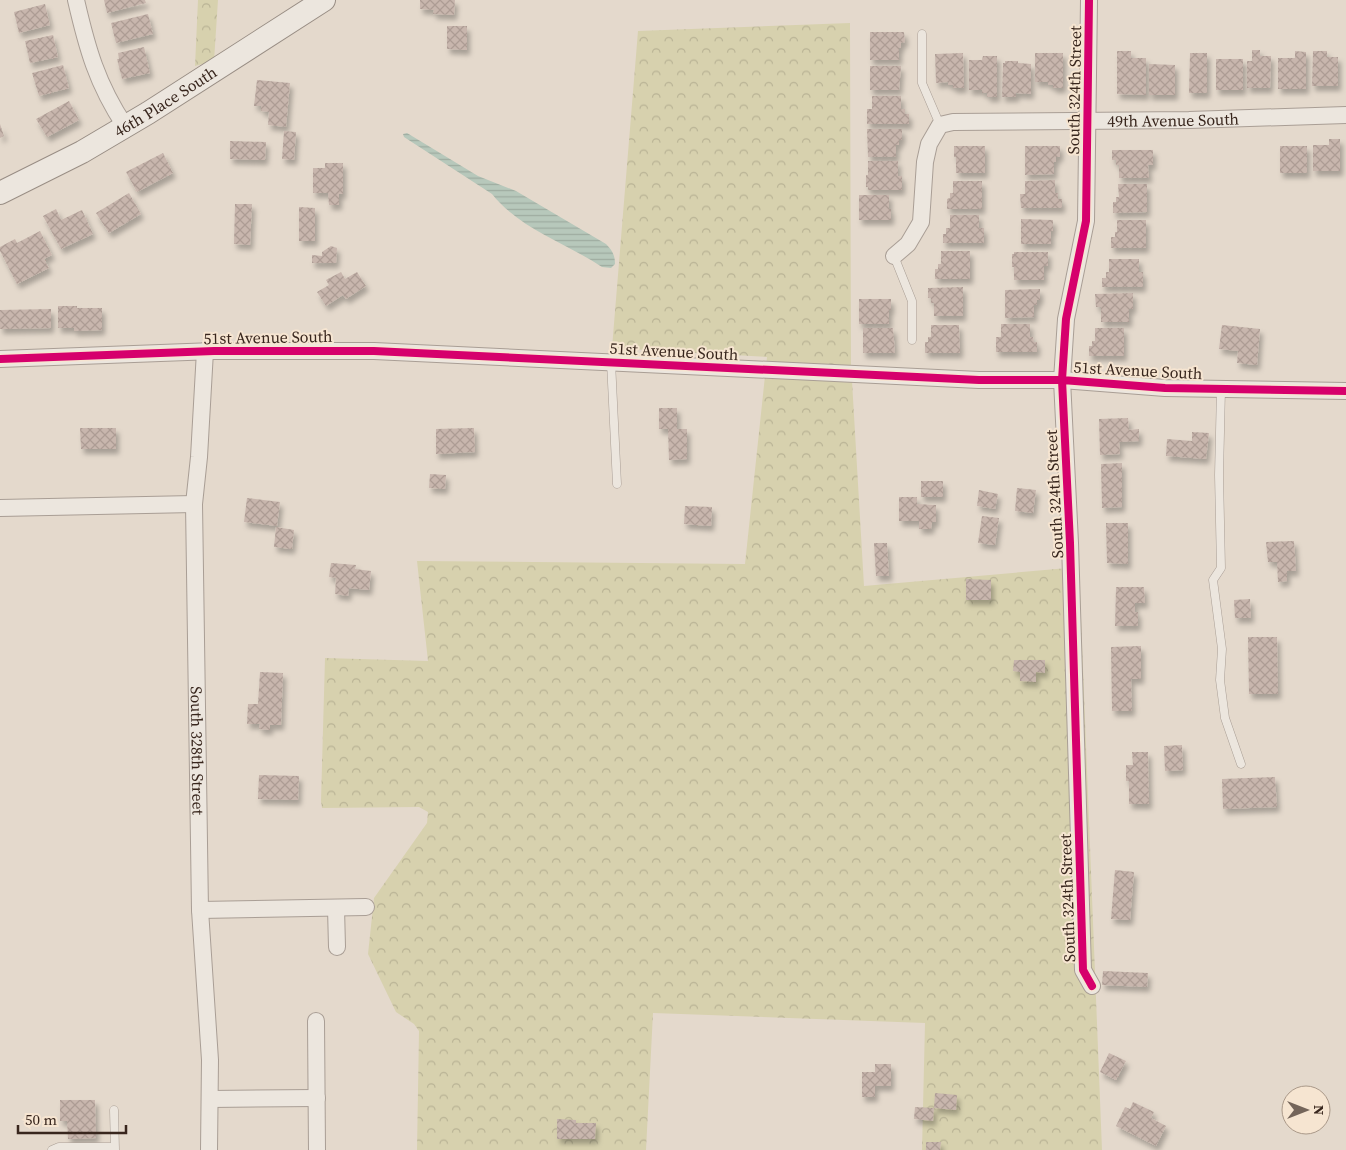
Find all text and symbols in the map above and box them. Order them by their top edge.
street label: South 324th Street [1062,25,1086,154]
street label: 46th Place South [110,61,221,142]
street label: 49th Avenue South [1107,107,1240,132]
street label: 51st Avenue South [203,325,333,349]
street label: 51st Avenue South [609,337,739,365]
street label: 51st Avenue South [1073,356,1203,384]
street label: South 324th Street [1040,428,1068,559]
street label: South 328th Street [186,686,210,816]
street label: South 324th Street [1054,833,1080,963]
north arrow [1281,1085,1331,1135]
scale bar [18,1102,125,1134]
text: N [1309,1105,1329,1115]
text: 50 m [25,1109,57,1130]

